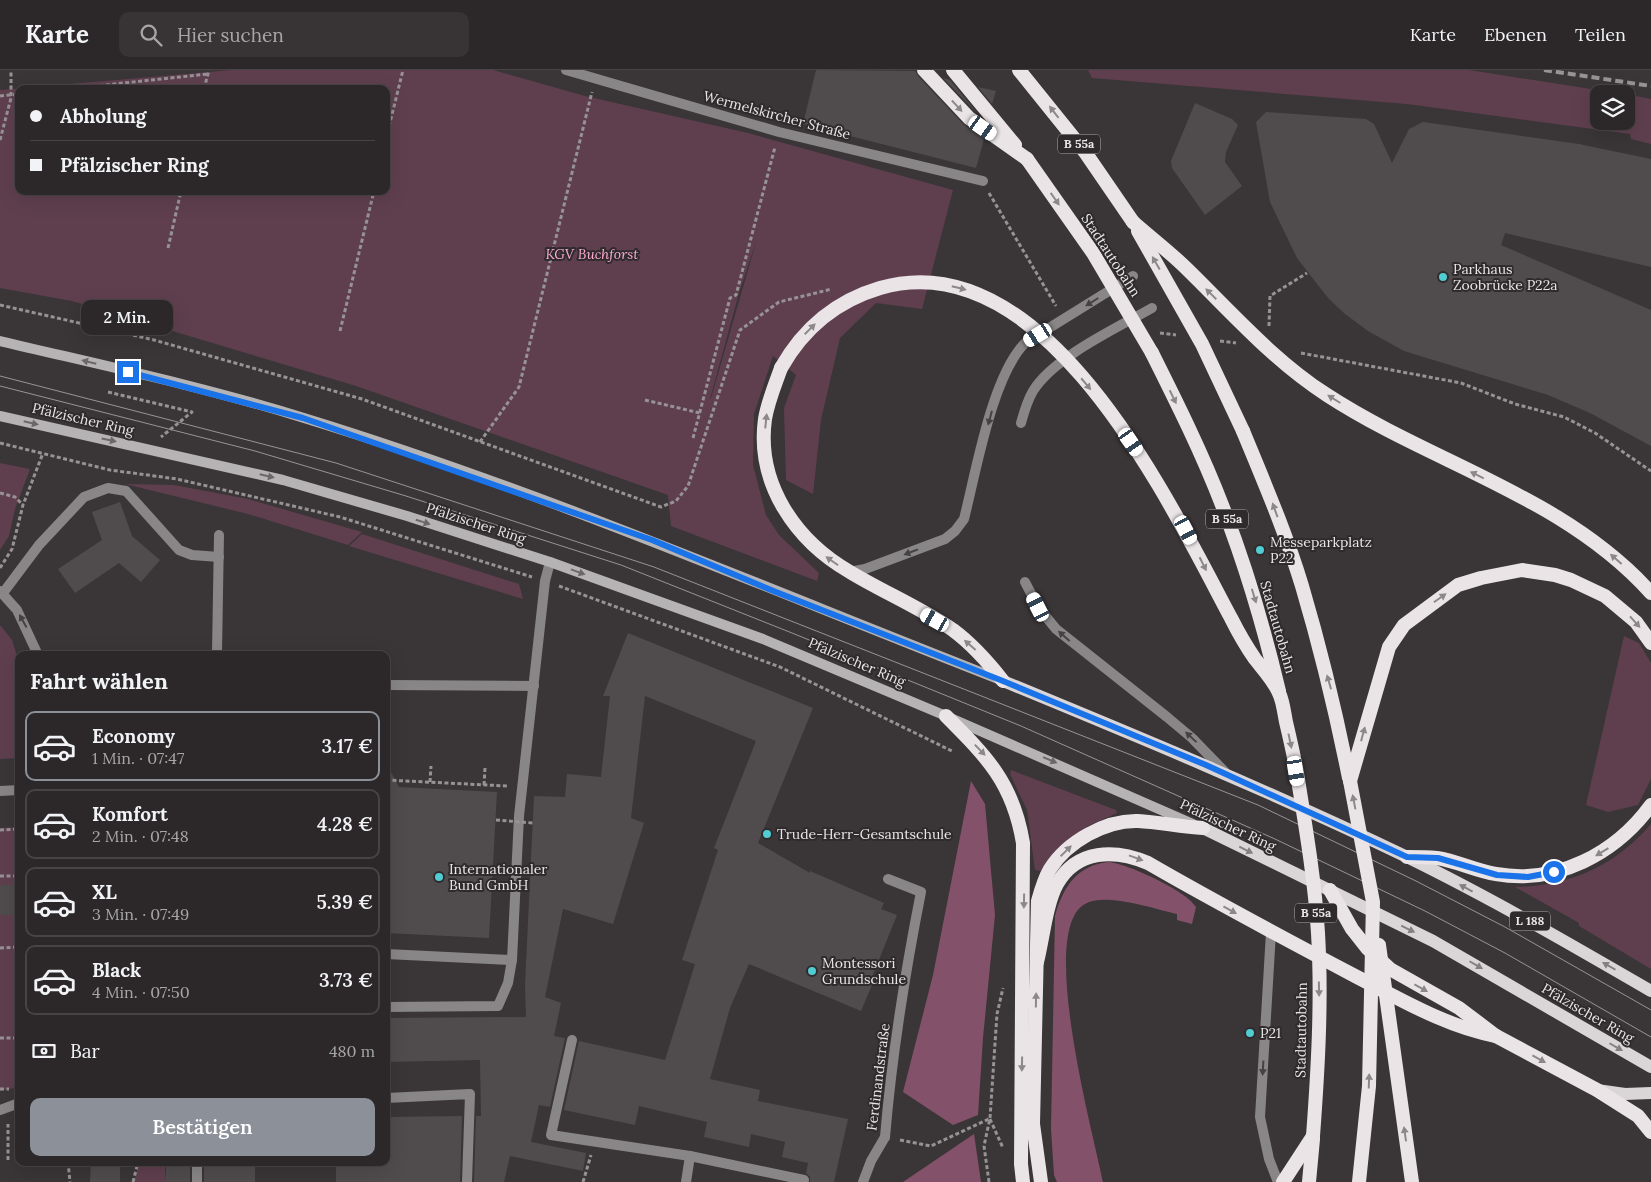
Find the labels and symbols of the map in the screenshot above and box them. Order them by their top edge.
street label: Wermelskircher Straße [701,87,853,143]
one-way arrow [951,99,963,111]
one-way arrow [1048,105,1059,118]
car [966,113,999,143]
road number: B 55a [1058,134,1100,154]
one-way arrow [1050,192,1060,206]
street label: Stadtautobahn [1077,210,1145,300]
park label: KGV Buchforst [546,245,639,263]
one-way arrow [1152,256,1161,269]
place label: Parkhaus Zoobrücke P22a [1453,260,1557,294]
marker: Parkhaus Zoobrücke P22a [1437,271,1449,283]
one-way arrow [952,284,967,292]
one-way arrow [1205,288,1217,300]
one-way arrow [1085,297,1098,306]
callout: 2 Min. [82,300,174,334]
car [1021,321,1054,349]
one-way arrow [803,323,815,335]
one-way arrow [81,358,96,366]
route end [117,361,139,383]
one-way arrow [1081,377,1092,390]
one-way arrow [1170,390,1178,404]
one-way arrow [1327,395,1340,404]
street label: Pfälzischer Ring [30,399,136,440]
one-way arrow [986,410,994,425]
one-way arrow [762,413,770,429]
one-way arrow [23,419,38,427]
car [1116,425,1145,459]
one-way arrow [101,436,116,444]
one-way arrow [1470,471,1485,479]
one-way arrow [260,472,275,480]
street label: Pfälzischer Ring [424,498,528,548]
one-way arrow [1271,502,1279,517]
road number: B 55a [1206,509,1248,528]
car [1172,513,1199,547]
one-way arrow [416,518,431,526]
place label: Messeparkplatz P22 [1270,533,1372,567]
marker: Messeparkplatz P22 [1254,544,1266,556]
one-way arrow [904,548,919,556]
one-way arrow [1610,554,1622,565]
one-way arrow [825,556,839,566]
one-way arrow [1199,557,1207,571]
one-way arrow [571,569,586,577]
street label: Stadtautobahn [1256,579,1300,676]
one-way arrow [1250,589,1258,604]
car [1024,590,1051,624]
one-way arrow [1433,593,1447,603]
car [918,606,951,634]
one-way arrow [19,613,27,628]
one-way arrow [1629,616,1640,629]
one-way arrow [1058,631,1070,642]
street label: Pfälzischer Ring [806,633,909,691]
one-way arrow [965,639,977,651]
one-way arrow [1325,674,1333,689]
one-way arrow [1359,726,1367,741]
one-way arrow [1185,731,1197,743]
one-way arrow [1286,734,1294,749]
one-way arrow [974,744,986,756]
car [1286,755,1305,787]
one-way arrow [1043,757,1057,765]
one-way arrow [1349,794,1357,810]
street label: Pfälzischer Ring [1177,795,1279,855]
place label: Trude-Herr-Gesamtschule [777,825,952,843]
marker: Trude-Herr-Gesamtschule [761,828,773,840]
one-way arrow [1059,845,1071,857]
one-way arrow [1239,845,1254,854]
one-way arrow [1595,847,1608,856]
one-way arrow [1129,854,1144,862]
place label: Internationaler Bund GmbH [449,860,547,894]
route start [1543,861,1565,883]
marker: Internationaler Bund GmbH [433,871,445,883]
one-way arrow [1459,884,1474,892]
one-way arrow [1020,894,1028,910]
road number: B 55a [1295,904,1337,922]
one-way arrow [1224,905,1237,914]
road number: L 188 [1510,911,1550,930]
one-way arrow [1401,925,1415,933]
place label: Montessori Grundschule [822,954,906,988]
one-way arrow [1469,961,1482,970]
one-way arrow [1602,962,1615,971]
marker: Montessori Grundschule [806,965,818,977]
street label: Pfälzischer Ring [1538,979,1638,1047]
one-way arrow [1315,981,1323,997]
street label: Stadtautobahn [1291,982,1311,1078]
one-way arrow [1413,984,1428,992]
one-way arrow [1032,992,1040,1008]
street label: Ferdinandstraße [862,1022,894,1132]
place label: P21 [1260,1024,1281,1042]
marker: P21 [1244,1027,1256,1039]
one-way arrow [1610,1042,1623,1051]
one-way arrow [1532,1055,1546,1063]
one-way arrow [1018,1056,1026,1072]
one-way arrow [1259,1060,1267,1076]
one-way arrow [1366,1073,1374,1089]
one-way arrow [1401,1125,1409,1141]

